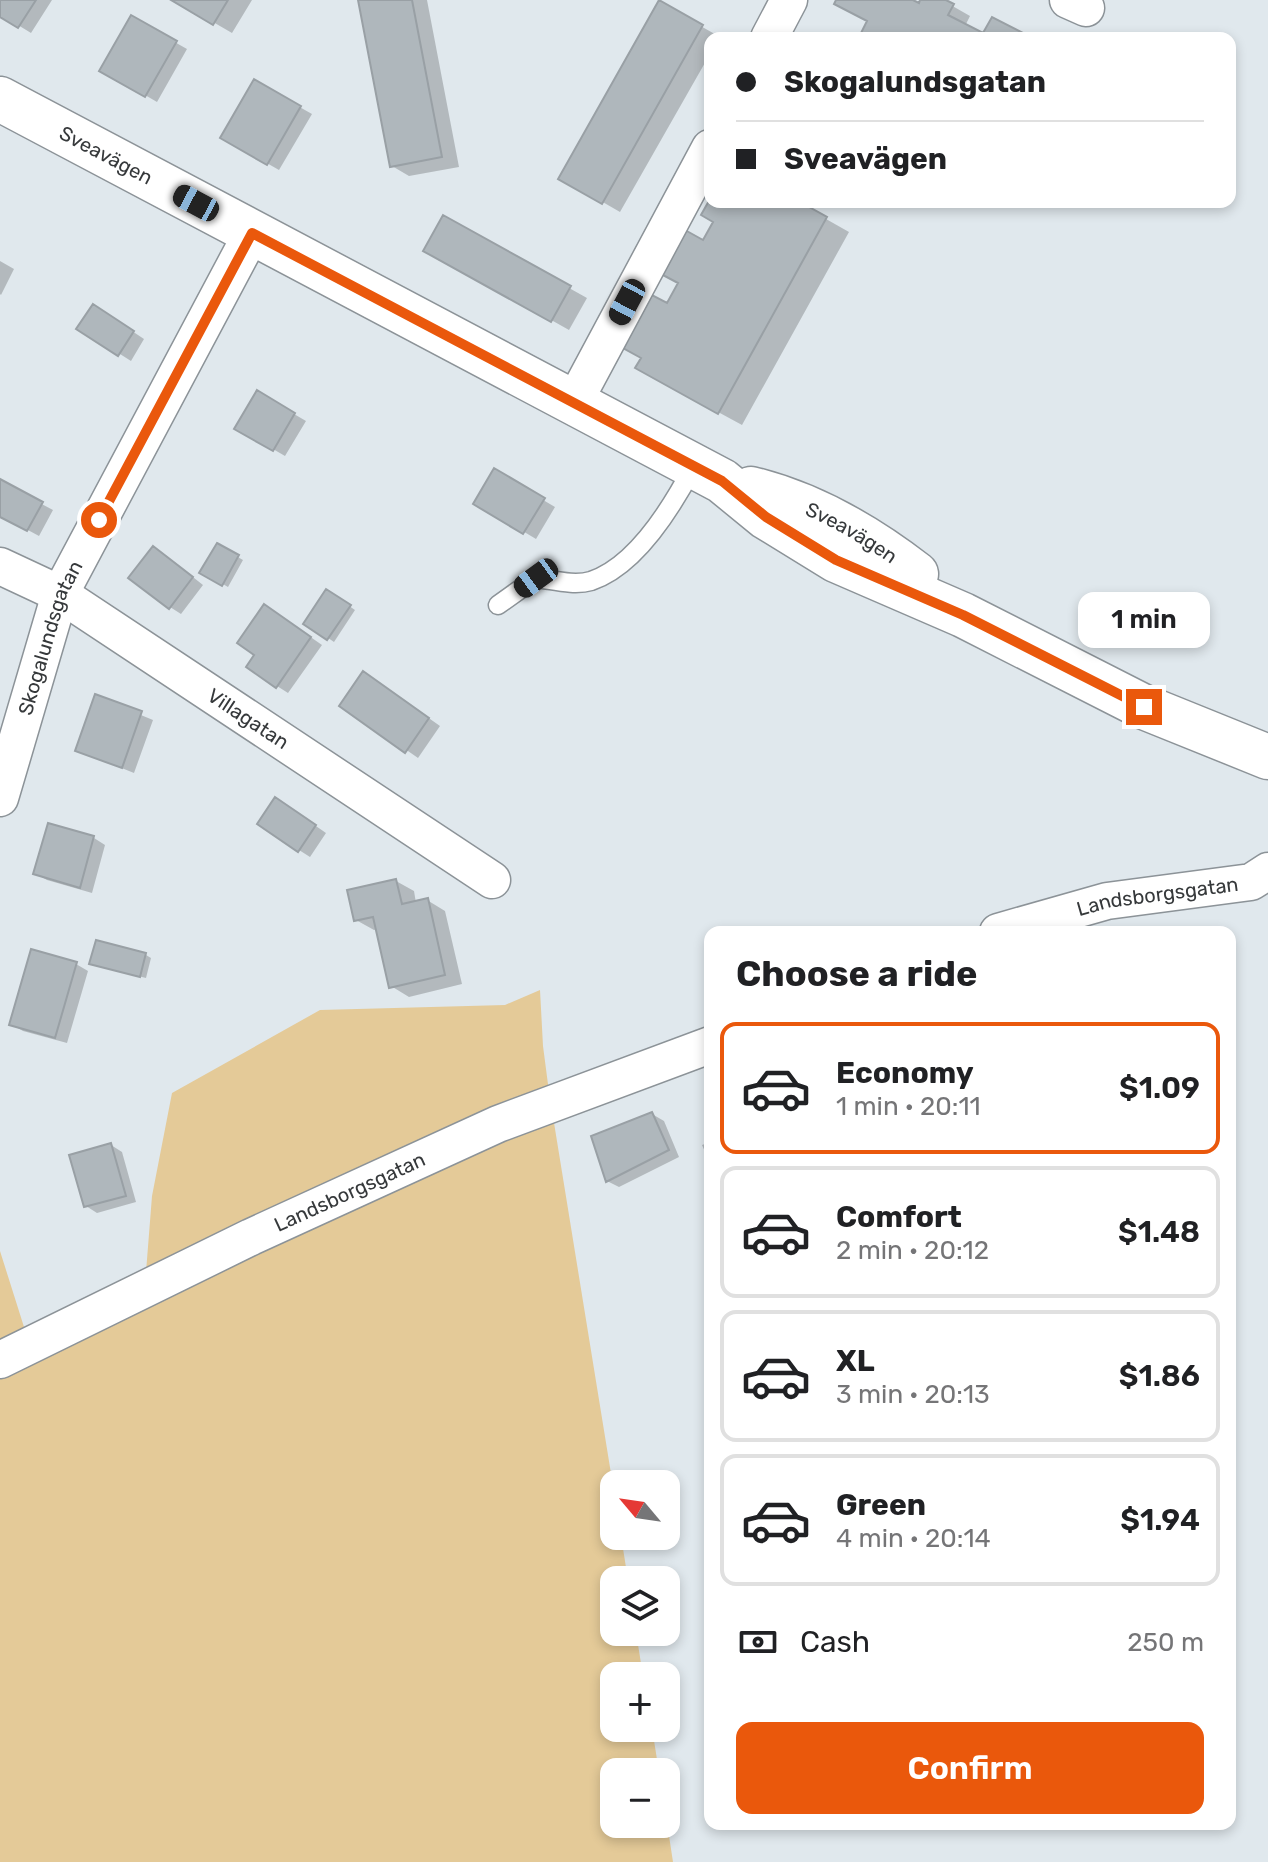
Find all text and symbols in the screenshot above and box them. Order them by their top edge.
text: Skogalundsgatan [784,64,1046,100]
street label: Sveavägen [55,121,157,190]
text: Sveavägen [784,141,947,177]
car [169,181,223,225]
car [605,275,649,329]
street label: Sveavägen [802,497,902,568]
route start [81,502,117,538]
car [510,554,562,602]
street label: Skogalundsgatan [13,556,88,718]
callout: 1 min [1078,591,1210,647]
text: 1 min [1111,604,1177,635]
street label: Villagatan [203,683,293,754]
route end [1126,689,1162,725]
street label: Landsborgsgatan [1074,872,1240,921]
text: Choose a ride [736,952,977,995]
icon: car [740,1052,812,1124]
text: Economy [836,1055,974,1091]
text: $1.09 [1119,1070,1200,1106]
text: 1 min · 20:11 [836,1091,981,1122]
street label: Landsborgsgatan [270,1147,429,1237]
icon: car [740,1196,812,1268]
text: Comfort [836,1199,962,1235]
text: $1.48 [1118,1214,1200,1250]
text: 2 min · 20:12 [836,1235,989,1266]
icon: car [740,1340,812,1412]
text: XL [836,1343,875,1379]
text: $1.86 [1119,1358,1200,1394]
text: 3 min · 20:13 [836,1379,990,1410]
north arrow [600,1470,680,1550]
map controls [600,1470,680,1838]
icon: car [740,1484,812,1556]
text: Green [836,1487,926,1523]
text: $1.94 [1120,1502,1200,1538]
text: 4 min · 20:14 [836,1523,991,1554]
button: layers [600,1566,680,1646]
icon: cash [736,1620,780,1664]
text: Cash [800,1624,870,1660]
text: 250 m [1127,1627,1204,1658]
button: + [600,1662,680,1742]
button: Confirm [736,1722,1204,1814]
button: − [600,1758,680,1838]

